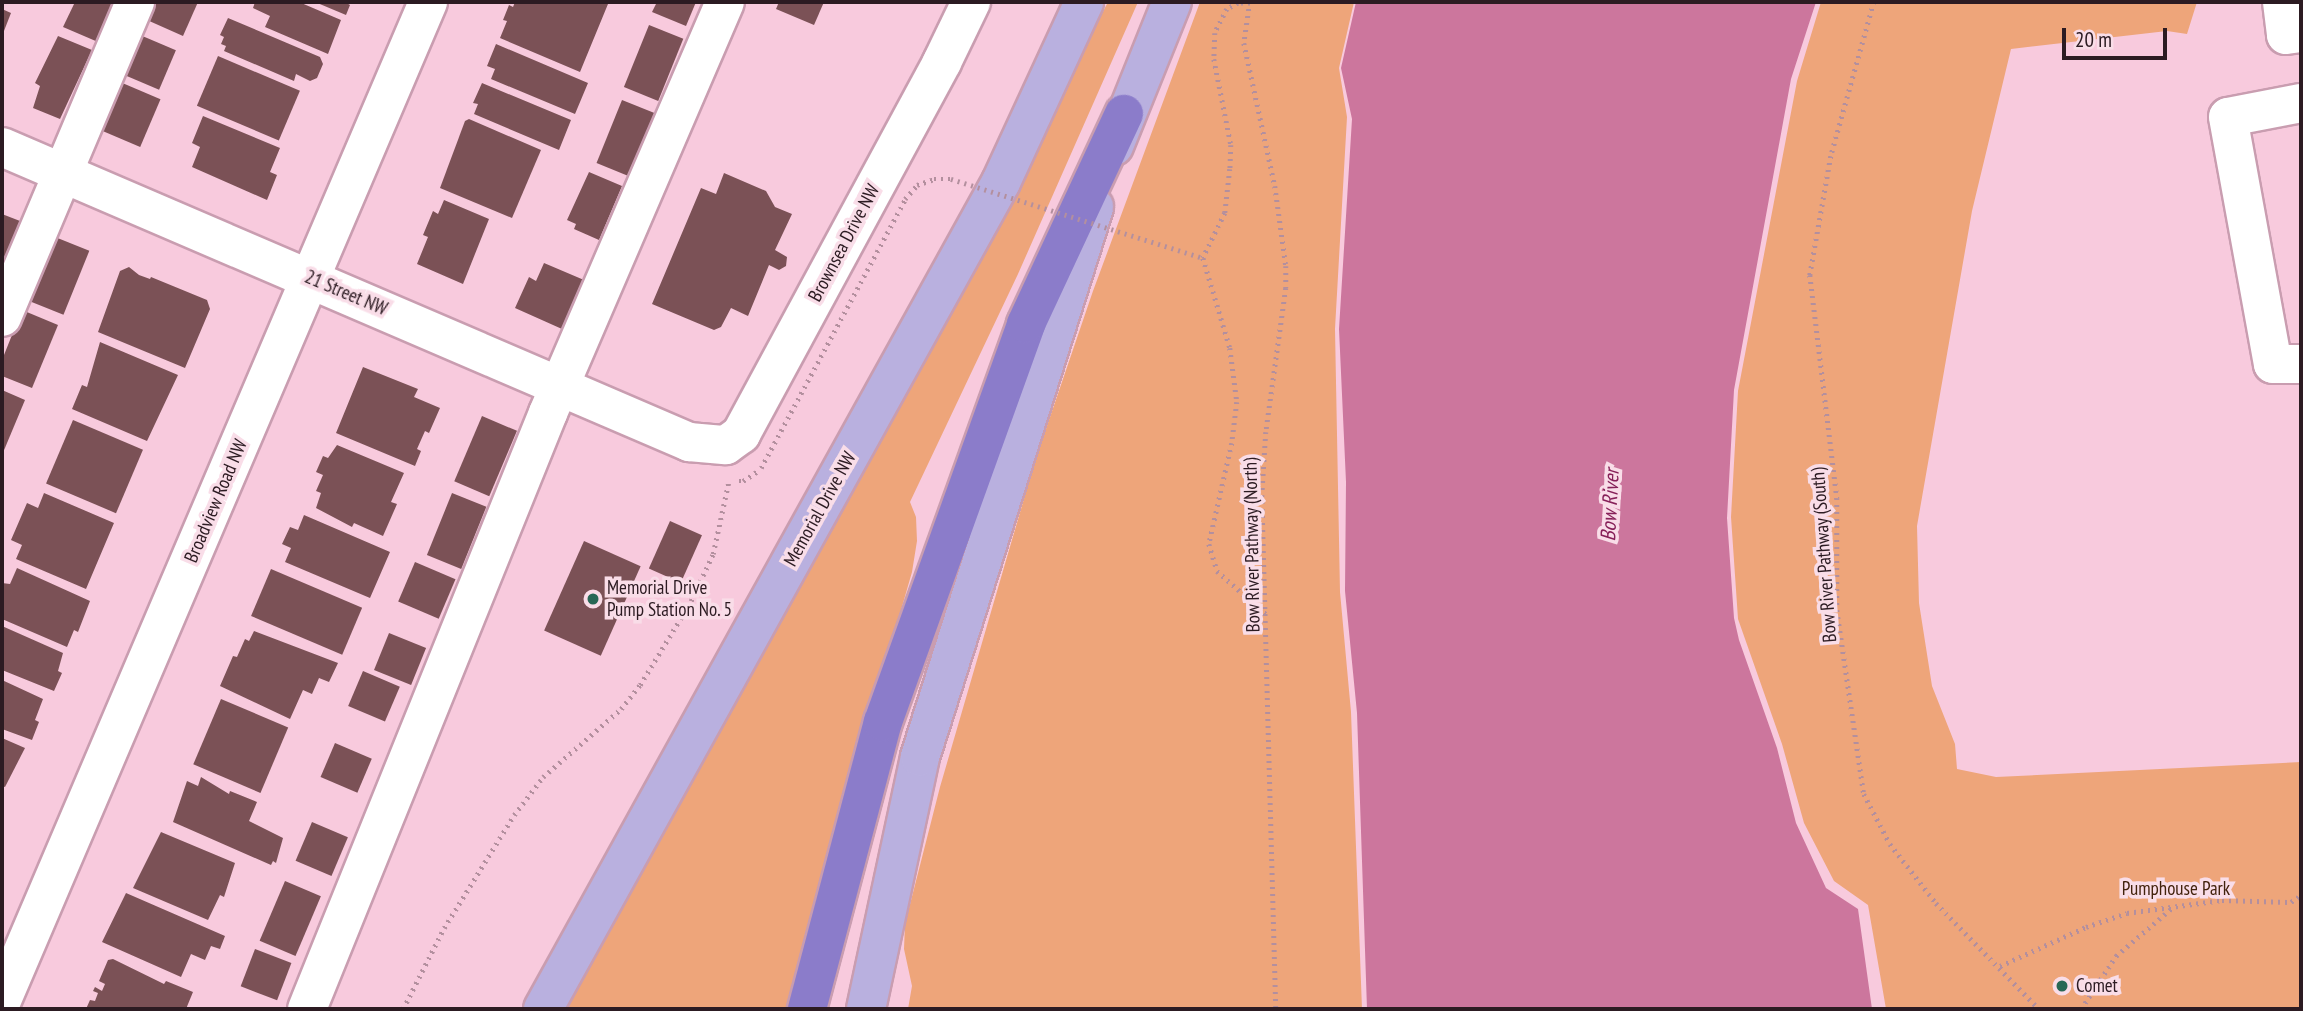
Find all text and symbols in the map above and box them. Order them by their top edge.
scale bar [2065,14,2170,58]
text: 20 m [2075,26,2112,53]
street label: Brownsea Drive NW [804,181,884,305]
street label: 21 Street NW [301,265,391,321]
street label: Broadview Road NW [180,436,252,566]
street label: Memorial Drive NW [779,448,861,570]
street label: Bow River Pathway (North) [1239,457,1265,633]
street label: Bow River Pathway (South) [1806,466,1842,644]
water label: Bow River [1596,468,1624,542]
place label: Memorial Drive Pump Station No. 5 [607,577,733,621]
marker: Memorial Drive Pump Station No. 5 [585,591,601,607]
park label: Pumphouse Park [2122,878,2230,900]
place label: Comet [2076,975,2118,997]
marker: Comet [2054,978,2070,994]

